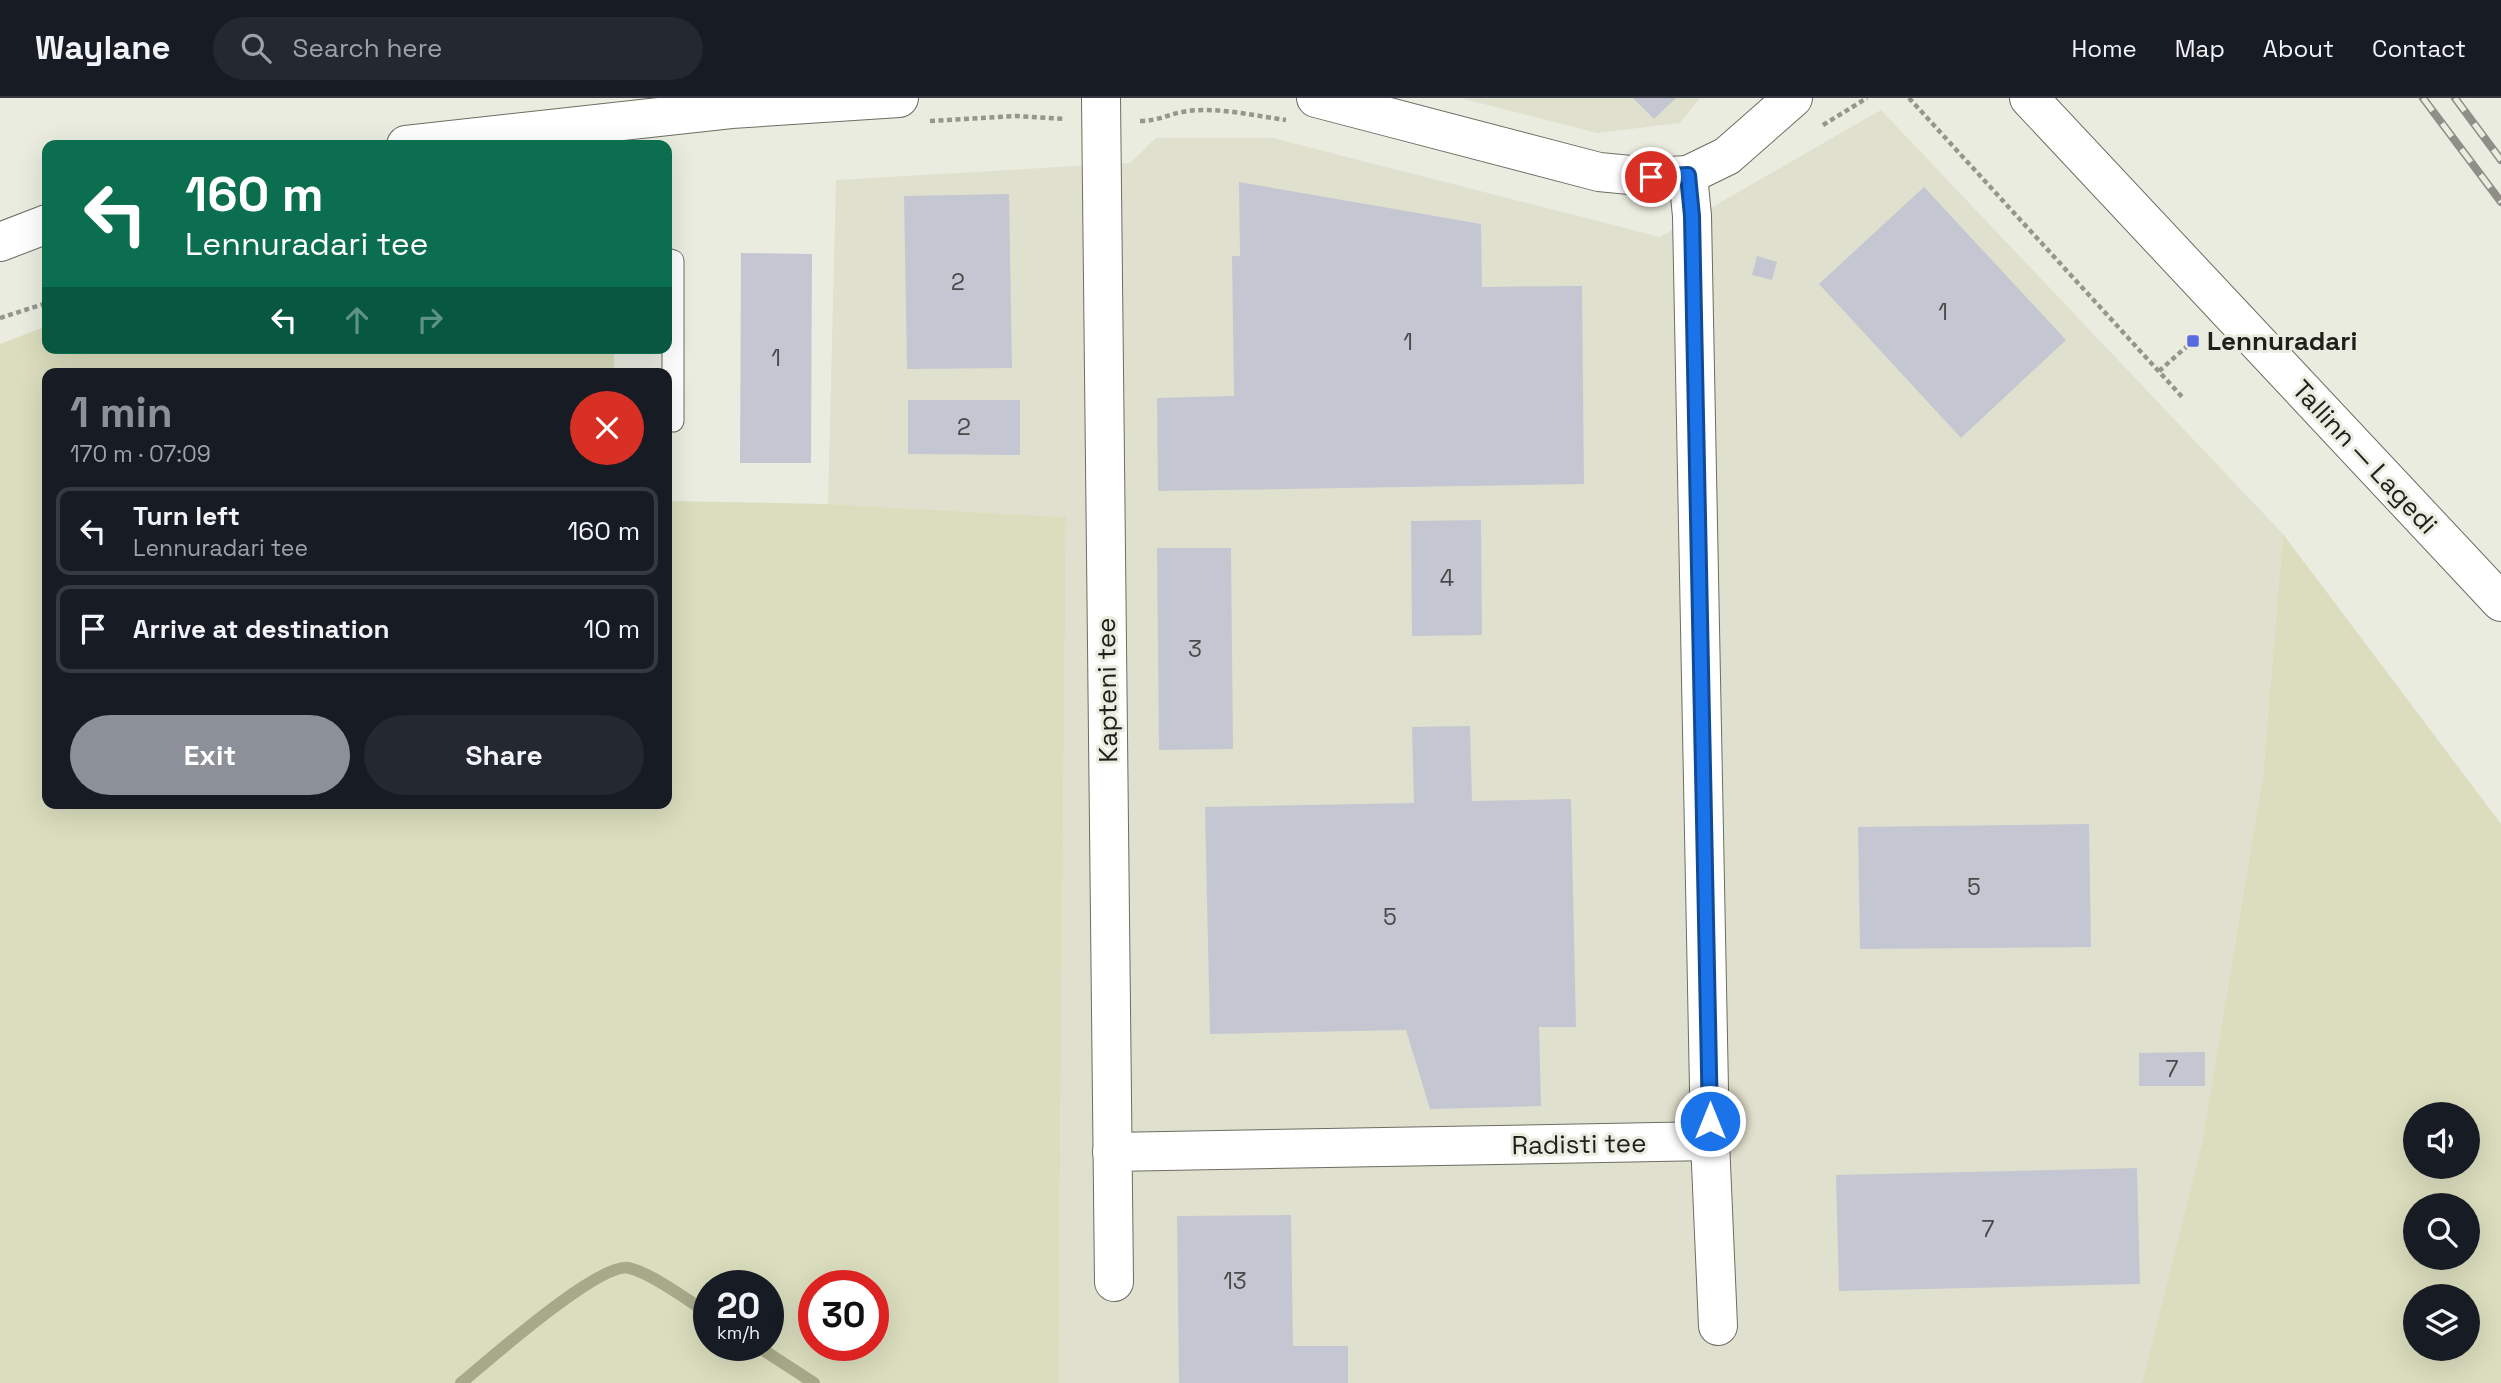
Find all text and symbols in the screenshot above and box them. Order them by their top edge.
search box [213,17,703,80]
text: Waylane [35,27,171,69]
icon: search [237,29,275,67]
text: Search here [293,31,442,65]
text: Home [2071,33,2137,64]
text: Map [2175,33,2225,64]
text: About [2263,33,2334,64]
text: Contact [2372,33,2466,64]
pin [1621,147,1681,207]
icon: arrive [1632,158,1670,196]
text: 160 m [185,163,323,225]
icon: left [70,168,161,259]
text: Lennuradari tee [185,224,429,264]
house number: 2 [951,267,965,297]
house number: 1 [1938,297,1948,327]
icon: left [265,301,303,339]
icon: ahead [338,301,376,339]
icon: right [411,301,449,339]
place label: Lennuradari [2207,324,2358,358]
house number: 1 [1403,327,1413,357]
marker: Lennuradari [2185,333,2201,349]
house number: 1 [771,343,781,373]
street label: Tallinn — Lagedi [2285,373,2445,541]
text: 1 min [70,386,173,439]
button: close [570,391,644,465]
house number: 2 [957,412,971,442]
text: 170 m · 07:09 [70,439,211,469]
text: Turn left [133,499,240,533]
icon: left [74,512,112,550]
text: 160 m [568,514,640,548]
text: Lennuradari tee [133,533,308,563]
house number: 4 [1440,563,1454,593]
icon: arrive [74,610,112,648]
text: Arrive at destination [133,612,390,646]
text: 10 m [583,612,640,646]
street label: Kapteni tee [1089,617,1125,763]
house number: 3 [1188,634,1202,664]
button: Exit [70,715,350,795]
button: Share [364,715,644,795]
house number: 5 [1967,872,1981,902]
house number: 5 [1383,902,1397,932]
house number: 7 [2166,1054,2179,1084]
position arrow [1673,1084,1747,1158]
map controls [2403,1102,2480,1361]
button: sound [2403,1102,2480,1179]
street label: Radisti tee [1511,1126,1647,1162]
button: search [2403,1193,2480,1270]
house number: 7 [1982,1214,1995,1244]
house number: 13 [1223,1266,1247,1296]
speed limit sign: 30 [798,1270,889,1361]
text: 20 [717,1284,760,1328]
button: layers [2403,1284,2480,1361]
text: km/h [717,1321,760,1344]

